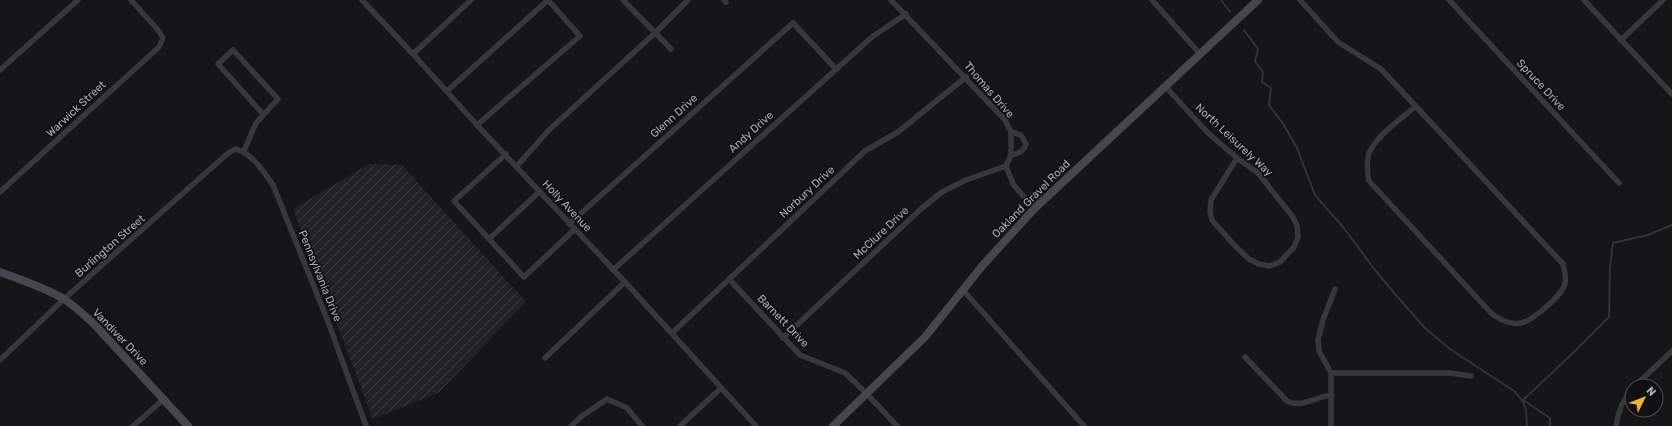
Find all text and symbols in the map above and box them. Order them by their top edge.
street label: Spruce Drive [1514,57,1568,113]
street label: Thomas Drive [961,59,1017,121]
street label: Warwick Street [44,78,109,140]
street label: Glenn Drive [648,91,700,141]
street label: North Leisurely Way [1193,101,1275,179]
street label: Andy Drive [726,109,776,155]
street label: Oakland Gravel Road [989,157,1073,241]
street label: Norbury Drive [777,163,837,221]
street label: Holly Avenue [540,177,594,235]
street label: McClure Drive [851,204,911,262]
street label: Burlington Street [72,212,148,280]
street label: Pennsylvania Drive [296,229,344,323]
street label: Barnett Drive [755,292,811,350]
street label: Vandiver Drive [90,306,150,368]
north arrow [1624,378,1664,418]
text: N [1643,384,1658,399]

